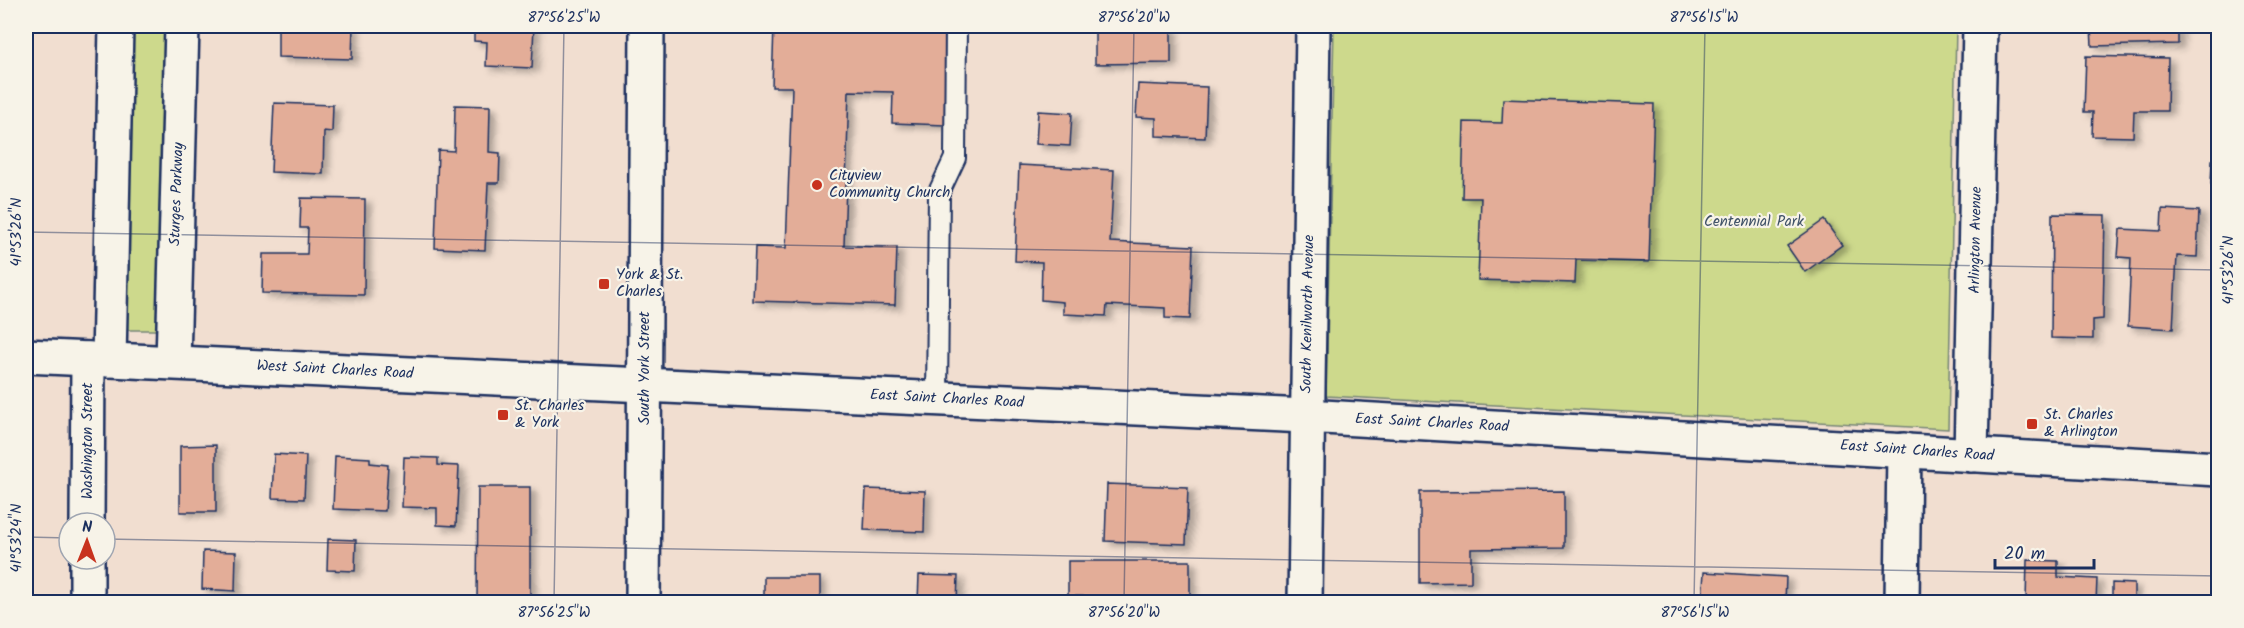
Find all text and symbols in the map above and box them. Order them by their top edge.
text: 87°56'25"W [527,6,601,30]
text: 87°56'20"W [1098,6,1171,30]
text: 87°56'15"W [1669,6,1739,30]
street label: Sturges Parkway [163,141,191,246]
place label: Cityview Community Church [829,164,950,205]
marker: Cityview Community Church [810,178,824,192]
street label: Arlington Avenue [1963,186,1989,294]
text: 41°53'26"N [5,197,29,267]
park label: Centennial Park [1704,210,1805,234]
street label: South Kenilworth Avenue [1295,234,1321,393]
text: 41°53'26"N [2217,235,2241,305]
place label: York & St. Charles [616,263,683,304]
marker: York & St. Charles [597,277,611,291]
street label: South York Street [633,311,657,425]
street label: West Saint Charles Road [256,354,415,386]
street label: Washington Street [76,383,100,499]
street label: East Saint Charles Road [869,383,1025,415]
place label: St. Charles & York [515,394,585,435]
place label: St. Charles & Arlington [2044,403,2118,444]
street label: East Saint Charles Road [1354,407,1510,439]
marker: St. Charles & York [496,408,510,422]
marker: St. Charles & Arlington [2025,417,2039,431]
street label: East Saint Charles Road [1839,434,1995,468]
text: 41°53'24"N [5,504,29,572]
north arrow [57,511,117,571]
text: N [82,515,93,540]
scale bar [1995,532,2094,570]
text: 20 m [2004,540,2045,569]
text: 87°56'25"W [517,601,591,625]
text: 87°56'20"W [1088,601,1161,625]
text: 87°56'15"W [1660,601,1730,625]

